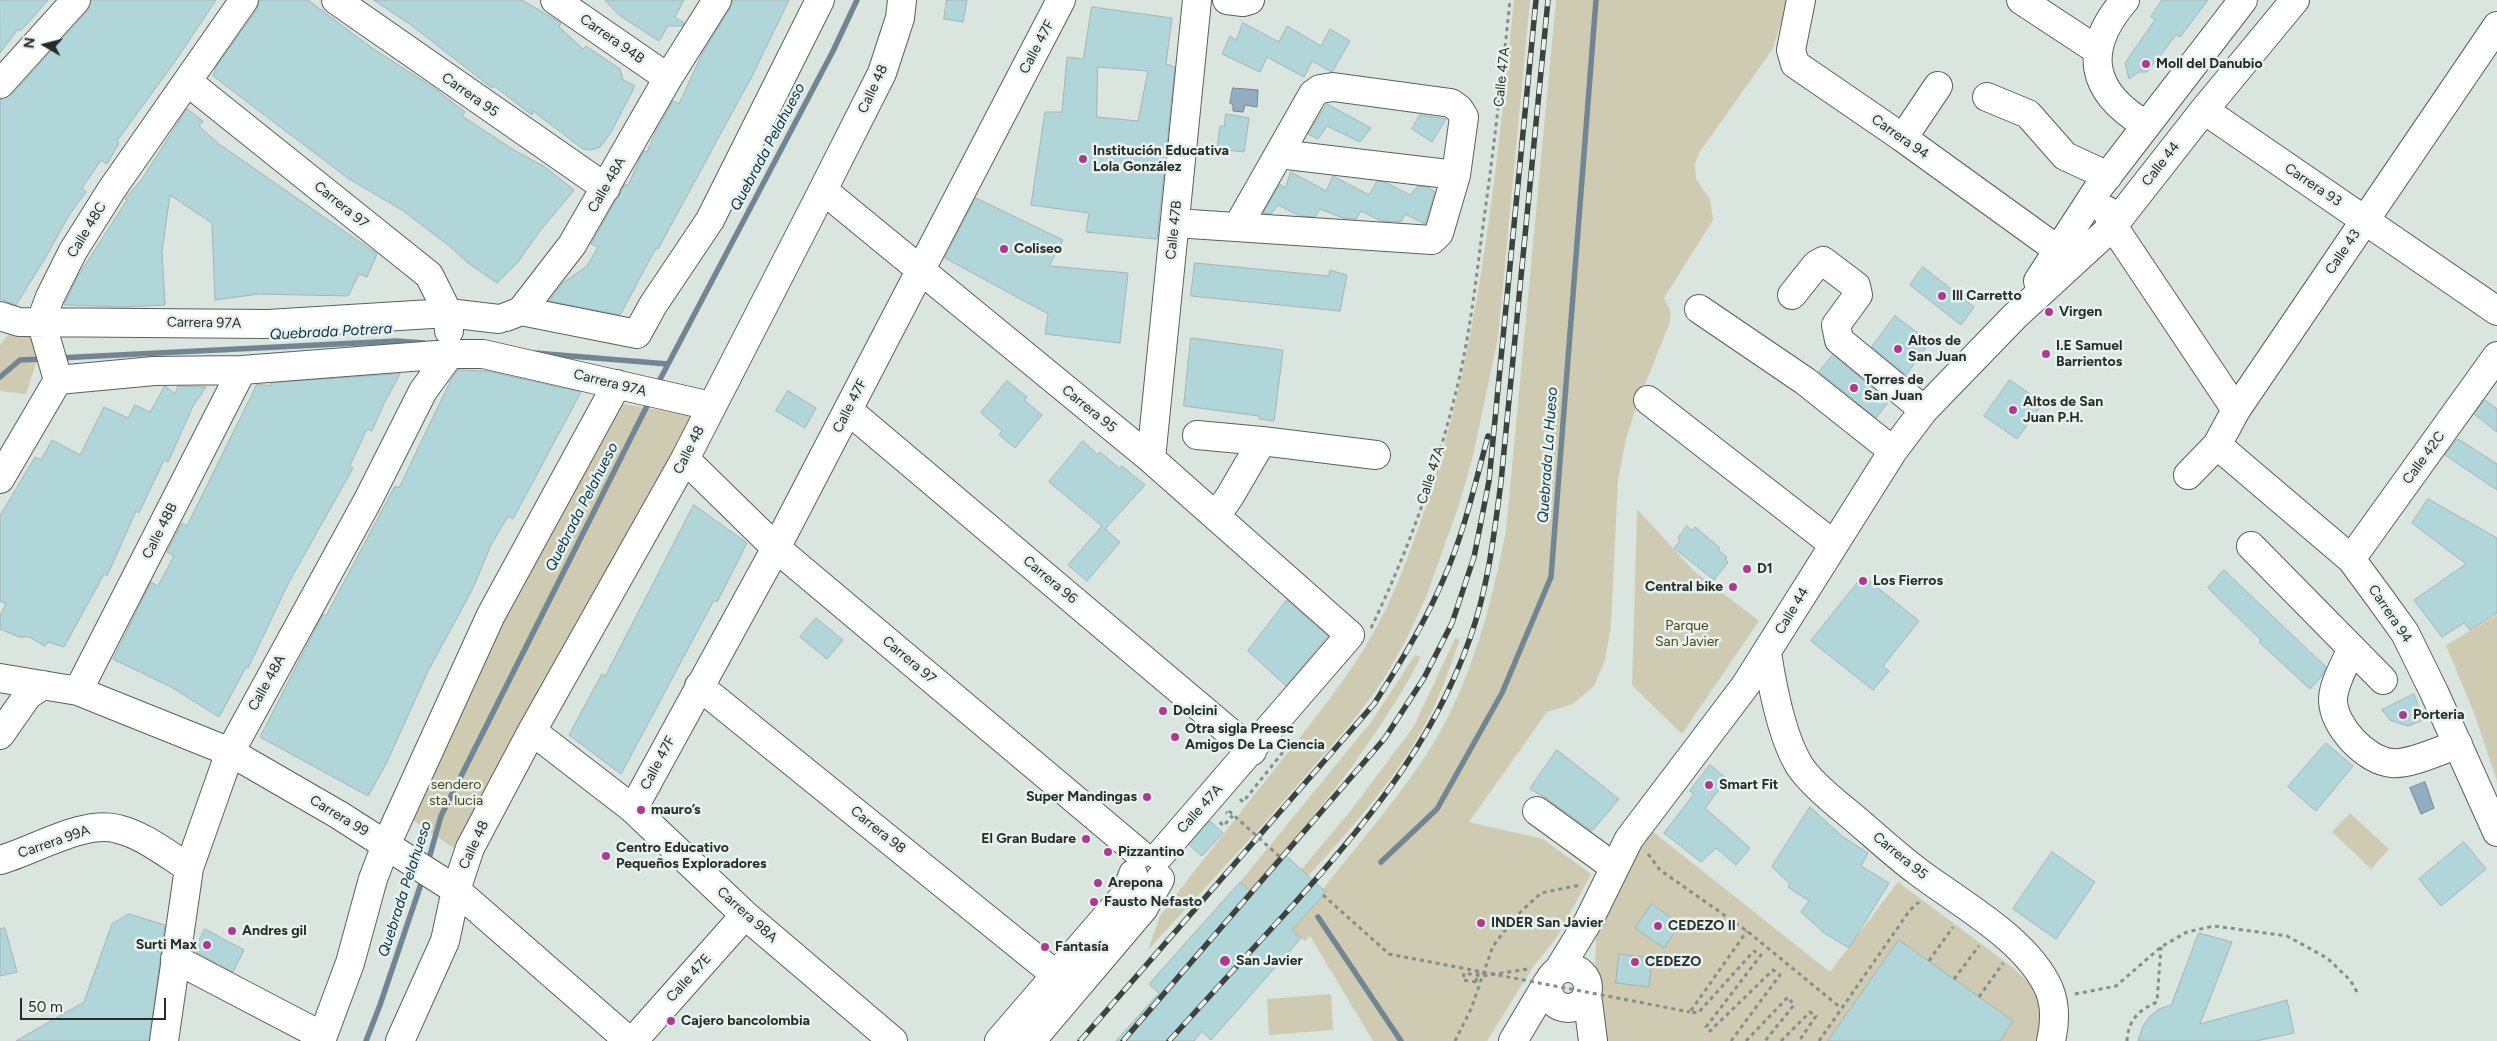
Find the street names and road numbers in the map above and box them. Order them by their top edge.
street label: Carrera 94B [577,11,647,67]
street label: Calle 47F [1016,17,1058,77]
street label: Calle 47A [1491,46,1513,108]
street label: Calle 48 [854,62,892,116]
street label: Carrera 95 [438,69,502,121]
street label: Carrera 94 [1868,111,1932,163]
street label: Calle 44 [2138,138,2184,190]
street label: Calle 48A [584,154,630,216]
street label: Carrera 93 [2281,160,2345,210]
street label: Carrera 97 [310,178,372,232]
street label: Calle 48C [64,199,110,261]
street label: Calle 47B [1163,200,1185,260]
street label: Calle 43 [2322,226,2364,278]
street label: Carrera 97A [167,314,241,332]
street label: Carrera 97A [572,366,648,400]
street label: Calle 47F [829,376,871,436]
street label: Carrera 95 [1058,382,1120,436]
street label: Calle 48 [670,423,708,477]
street label: Calle 42C [2399,428,2449,488]
street label: Calle 47A [1414,444,1448,506]
street label: Calle 48B [139,500,181,562]
street label: Carrera 96 [1020,553,1080,607]
street label: Carrera 94 [2365,582,2415,646]
street label: Calle 44 [1771,584,1813,638]
street label: Carrera 97 [879,633,939,687]
street label: Calle 48A [245,652,289,714]
street label: Calle 47F [637,733,679,793]
street label: Calle 47A [1174,781,1226,837]
street label: Carrera 99 [307,792,371,840]
street label: Carrera 98 [847,803,909,857]
street label: Calle 48 [455,818,493,872]
street label: Carrera 99A [16,822,92,862]
street label: Carrera 95 [1869,829,1931,883]
street label: Carrera 98A [713,883,781,947]
street label: Calle 47E [663,950,715,1006]

